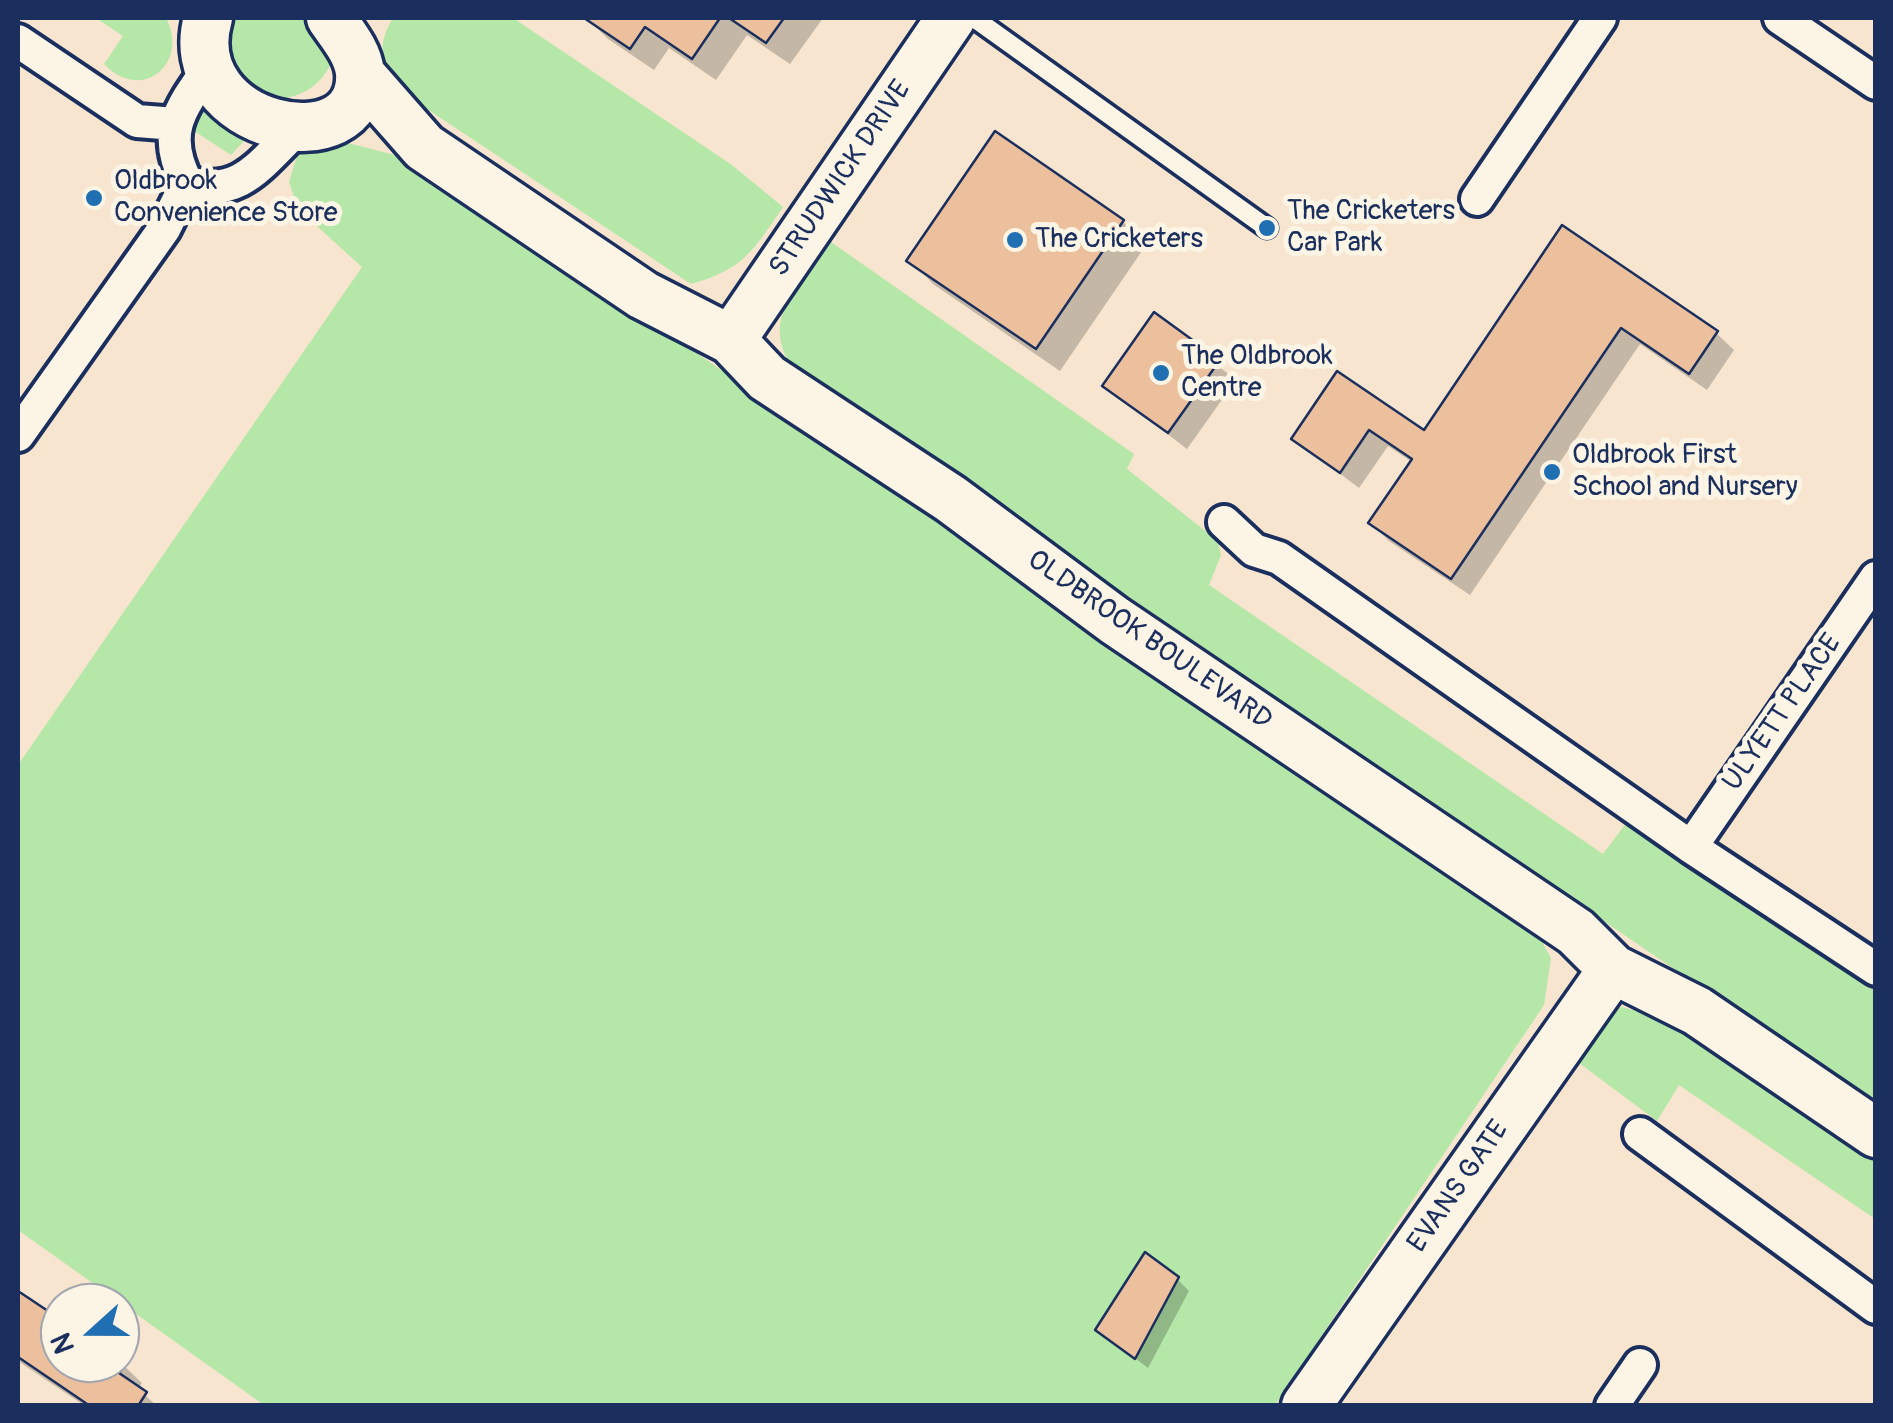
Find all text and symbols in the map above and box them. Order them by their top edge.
street label: STRUDWICK DRIVE [763,75,919,283]
place label: Oldbrook Convenience Store [114,165,338,231]
marker: Oldbrook Convenience Store [83,187,105,209]
place label: The Cricketers Car Park [1287,195,1455,261]
marker: The Cricketers Car Park [1256,217,1278,239]
place label: The Cricketers [1035,223,1203,257]
marker: The Cricketers [1004,229,1026,251]
place label: The Oldbrook Centre [1181,340,1333,406]
marker: The Oldbrook Centre [1150,362,1172,384]
place label: Oldbrook First School and Nursery [1572,439,1798,505]
marker: Oldbrook First School and Nursery [1541,461,1563,483]
street label: OLDBROOK BOULEVARD [1020,544,1278,738]
street label: ULYETT PLACE [1717,628,1849,798]
street label: EVANS GATE [1401,1115,1517,1259]
north arrow [40,1283,140,1383]
text: N [44,1328,83,1358]

